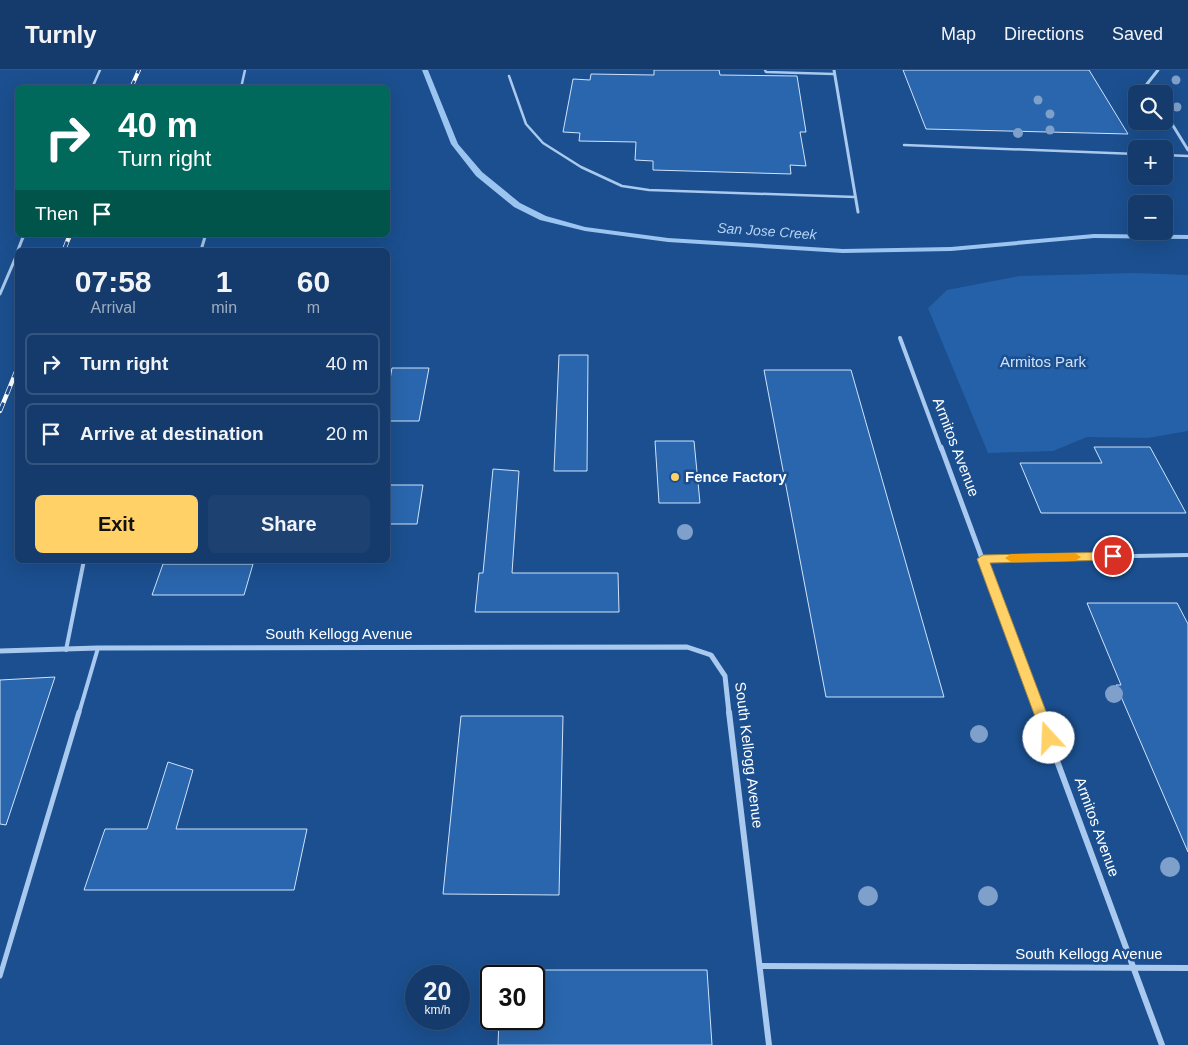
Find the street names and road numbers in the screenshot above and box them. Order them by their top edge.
street label: Armitos Avenue [930,395,983,499]
street label: South Kellogg Avenue [265,625,413,642]
street label: South Kellogg Avenue [732,681,767,829]
street label: Armitos Avenue [1072,775,1123,879]
street label: South Kellogg Avenue [1015,945,1163,962]

